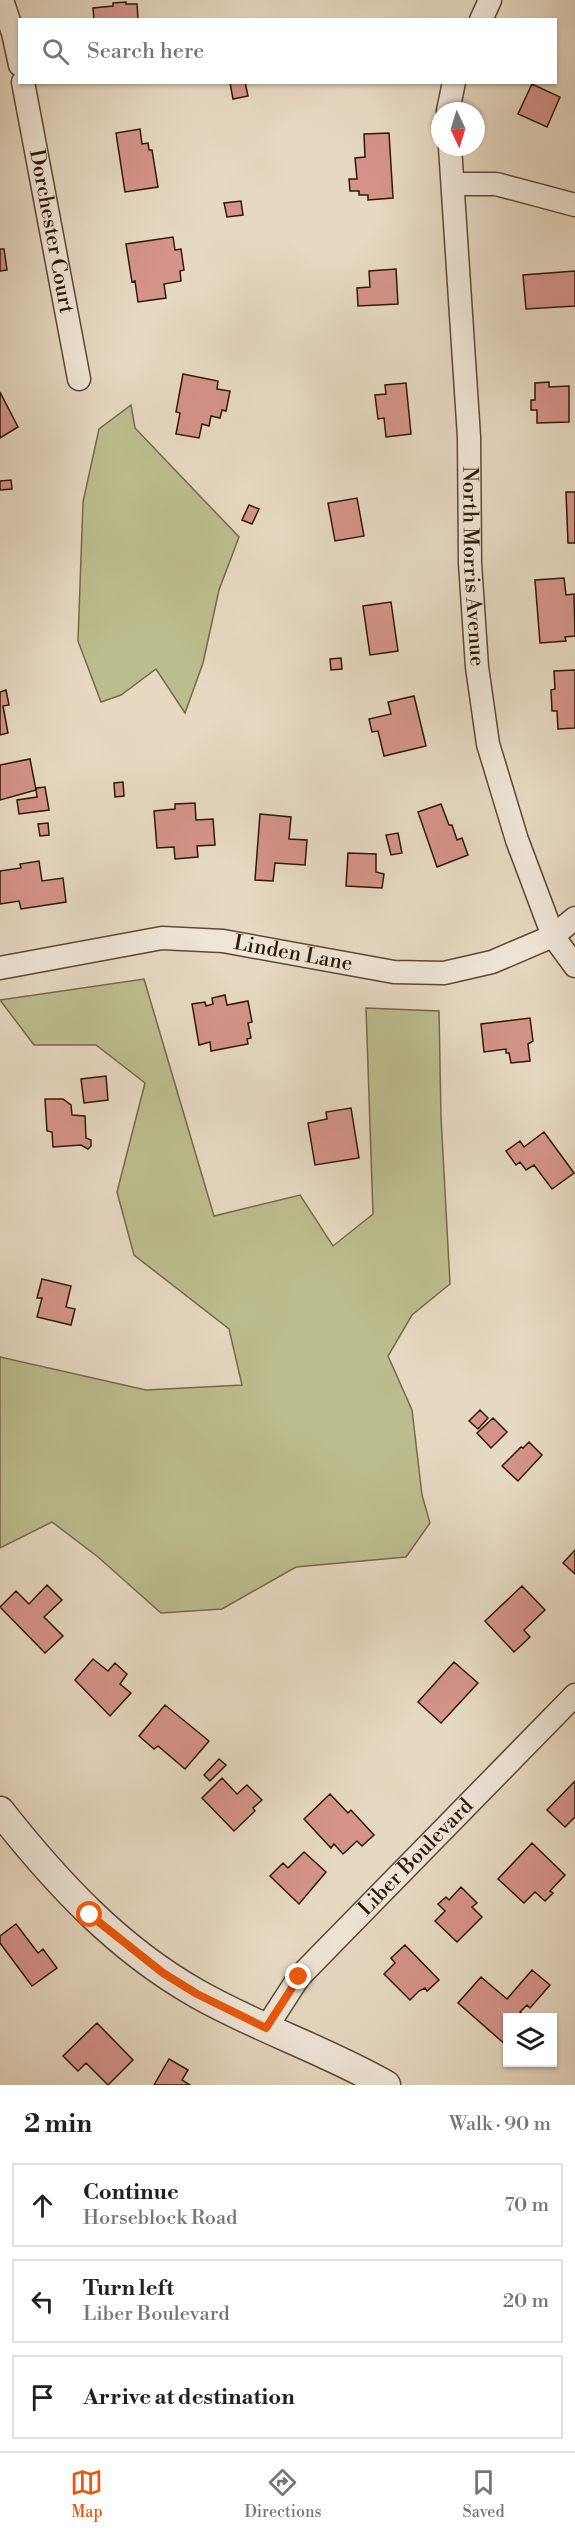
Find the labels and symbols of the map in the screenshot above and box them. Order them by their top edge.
north arrow [431,102,485,156]
street label: Dorchester Court [23,147,79,316]
street label: North Morris Avenue [456,466,490,667]
street label: Linden Lane [231,930,355,977]
street label: Liber Boulevard [353,1793,479,1922]
route start [76,1901,102,1927]
route end [285,1963,311,1989]

